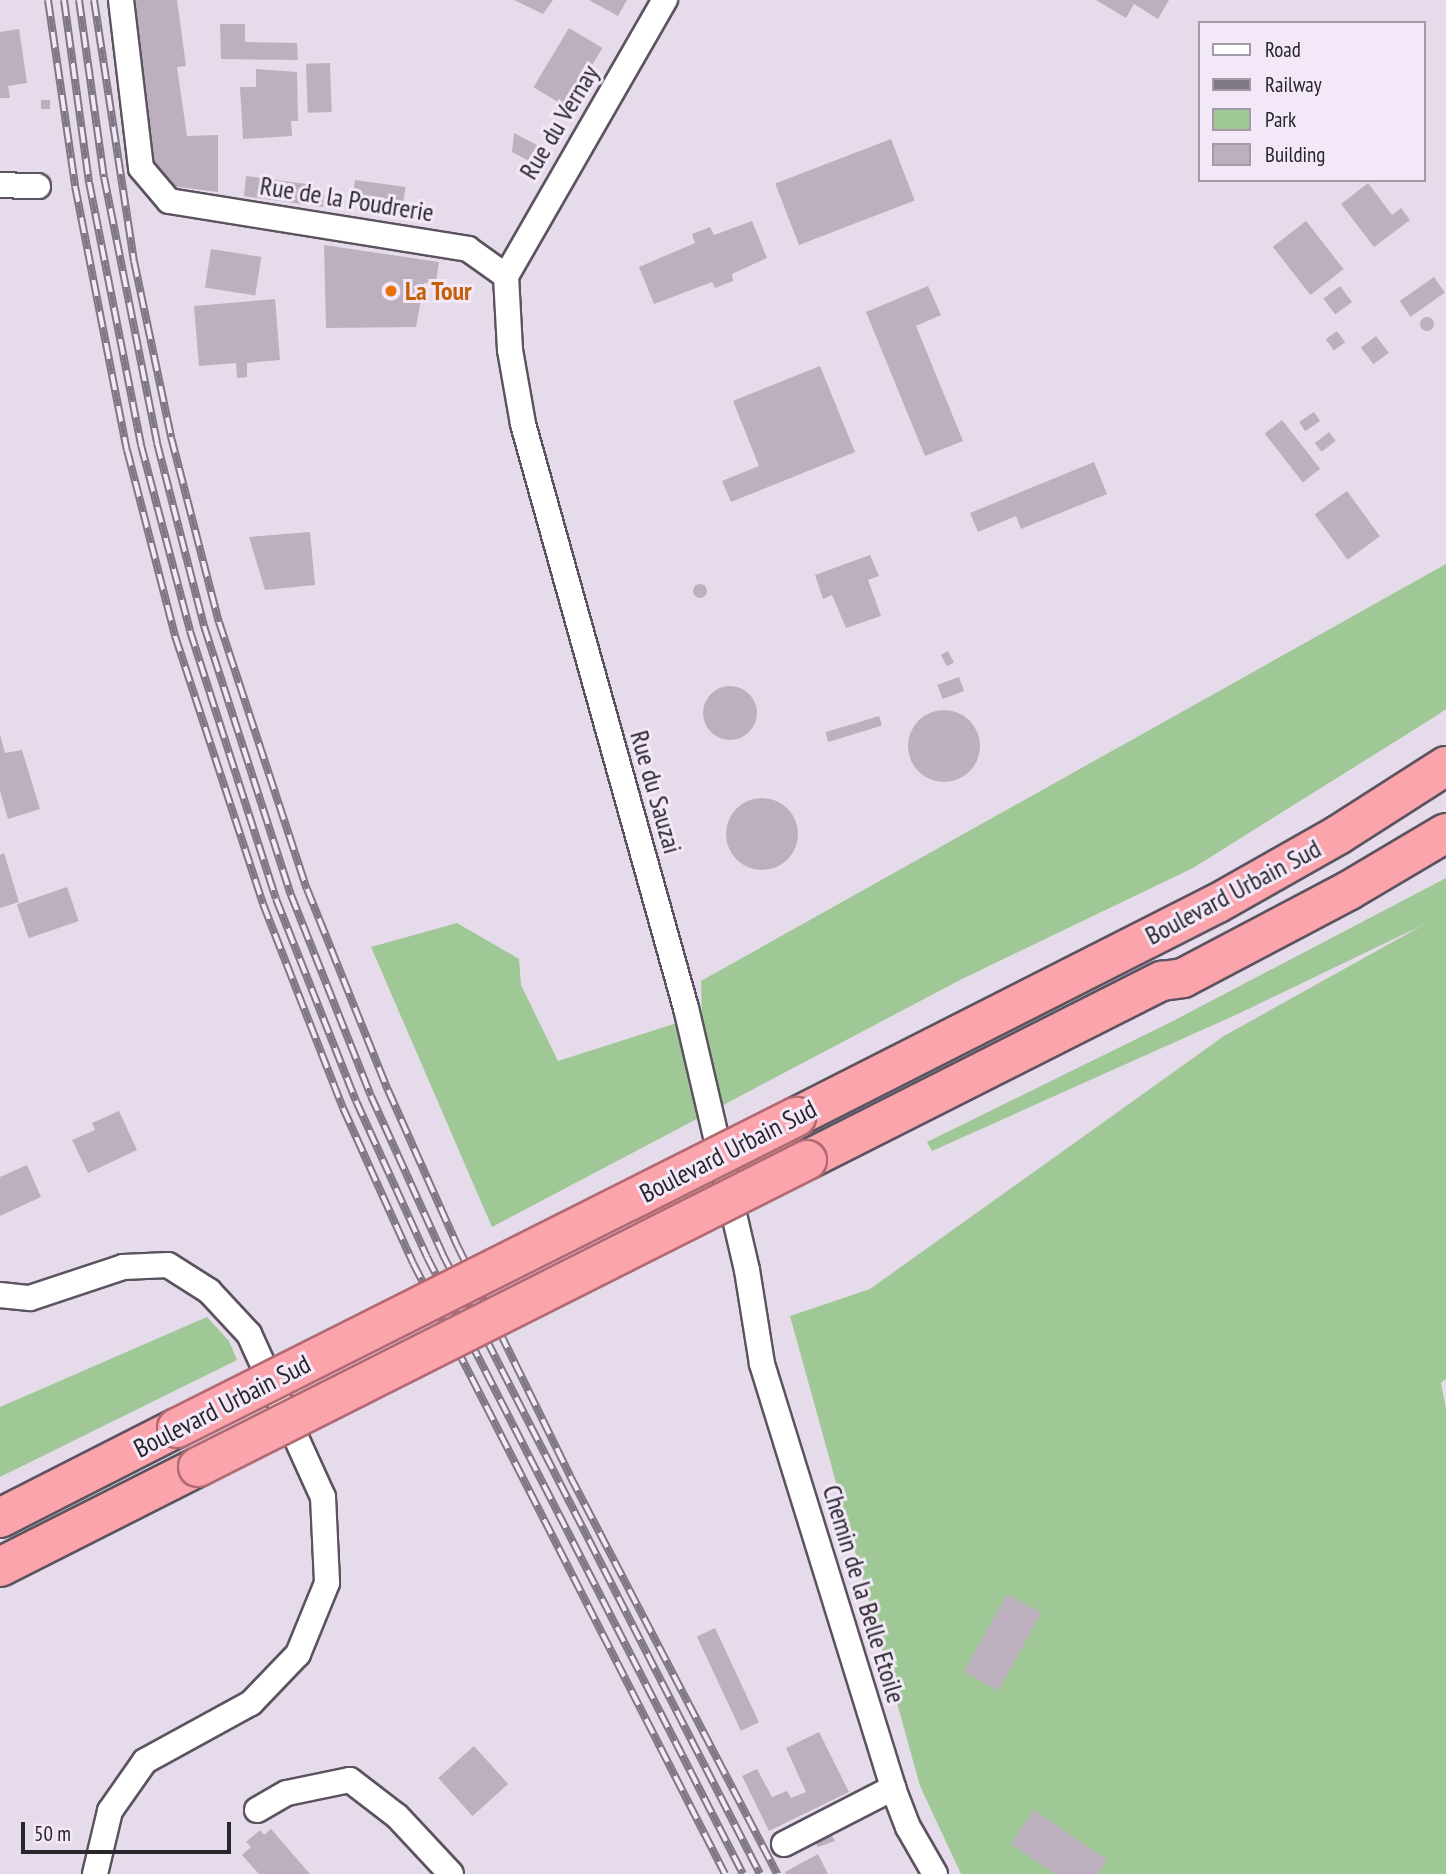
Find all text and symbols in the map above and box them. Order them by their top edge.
legend [1198,21,1425,182]
text: Road [1265,36,1301,63]
street label: Rue du Vernay [513,59,605,185]
text: Railway [1265,71,1322,98]
text: Park [1265,106,1296,133]
text: Building [1265,141,1325,168]
street label: Rue de la Poudrerie [258,170,436,228]
place label: La Tour [405,275,472,307]
marker: La Tour [383,283,399,299]
street label: Rue du Sauzai [624,727,688,857]
street label: Boulevard Urbain Sud [1140,833,1326,951]
street label: Boulevard Urbain Sud [634,1093,822,1209]
street label: Boulevard Urbain Sud [128,1348,316,1464]
street label: Chemin de la Belle Etoile [816,1481,912,1707]
scale bar [24,1808,234,1852]
text: 50 m [34,1820,71,1847]

